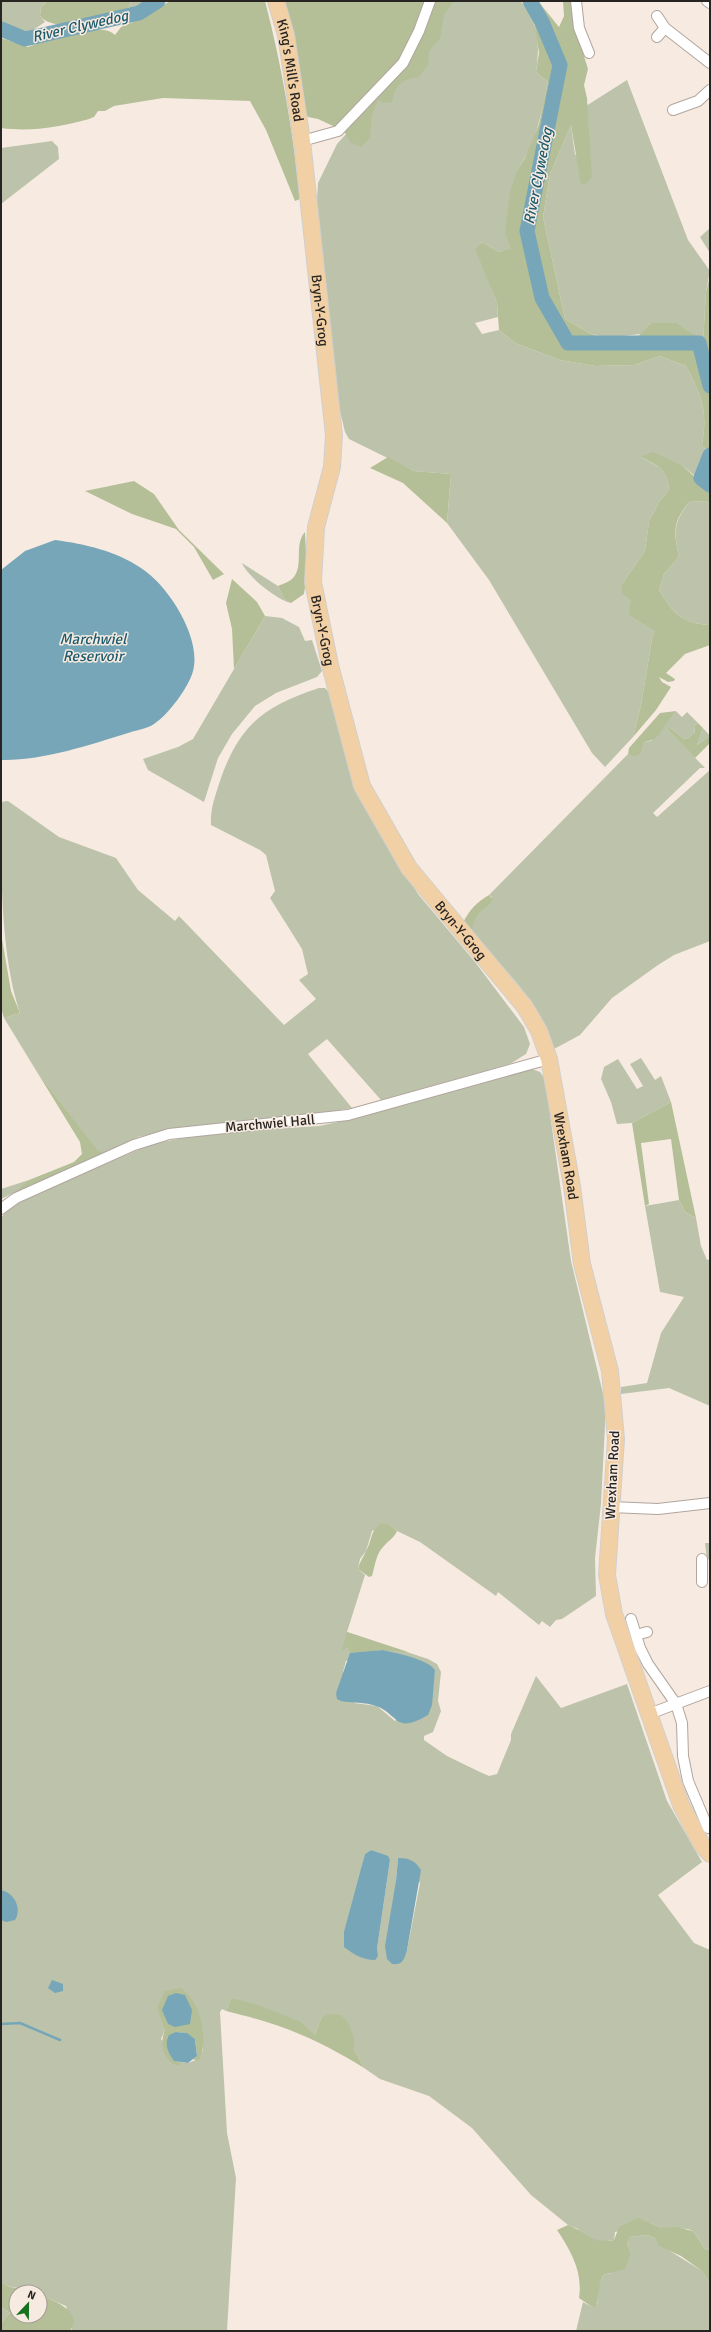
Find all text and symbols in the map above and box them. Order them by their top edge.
water label: River Clywedog [30,6,131,46]
street label: King's Mill's Road [273,17,307,123]
water label: River Clywedog [520,125,556,226]
street label: Bryn-Y-Grog [308,274,332,347]
street label: Bryn-Y-Grog [307,593,338,668]
water label: Marchwiel Reservoir [60,630,128,665]
street label: Bryn-Y-Grog [431,897,490,964]
street label: Marchwiel Hall [224,1111,316,1136]
street label: Wrexham Road [550,1111,582,1201]
street label: Wrexham Road [602,1430,623,1520]
north arrow [8,2284,48,2324]
text: N [26,2288,38,2303]

